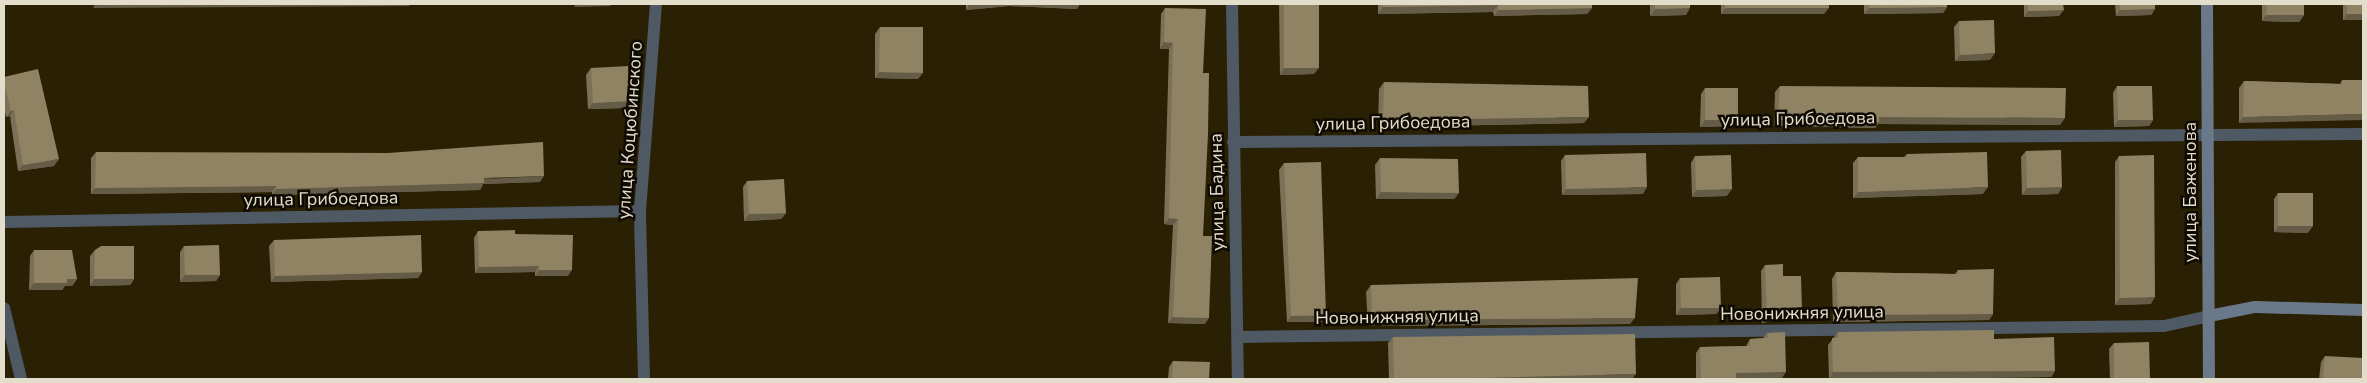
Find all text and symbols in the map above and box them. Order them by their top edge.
street label: улица Коцюбинского [613,40,647,220]
street label: улица Грибоедова [1720,107,1876,131]
street label: улица Грибоедова [1315,111,1471,135]
street label: улица Баженова [2179,122,2201,262]
street label: улица Бадина [1205,133,1229,251]
street label: улица Грибоедова [243,187,399,211]
street label: Новонижняя улица [1720,301,1884,325]
street label: Новонижняя улица [1315,305,1479,329]

